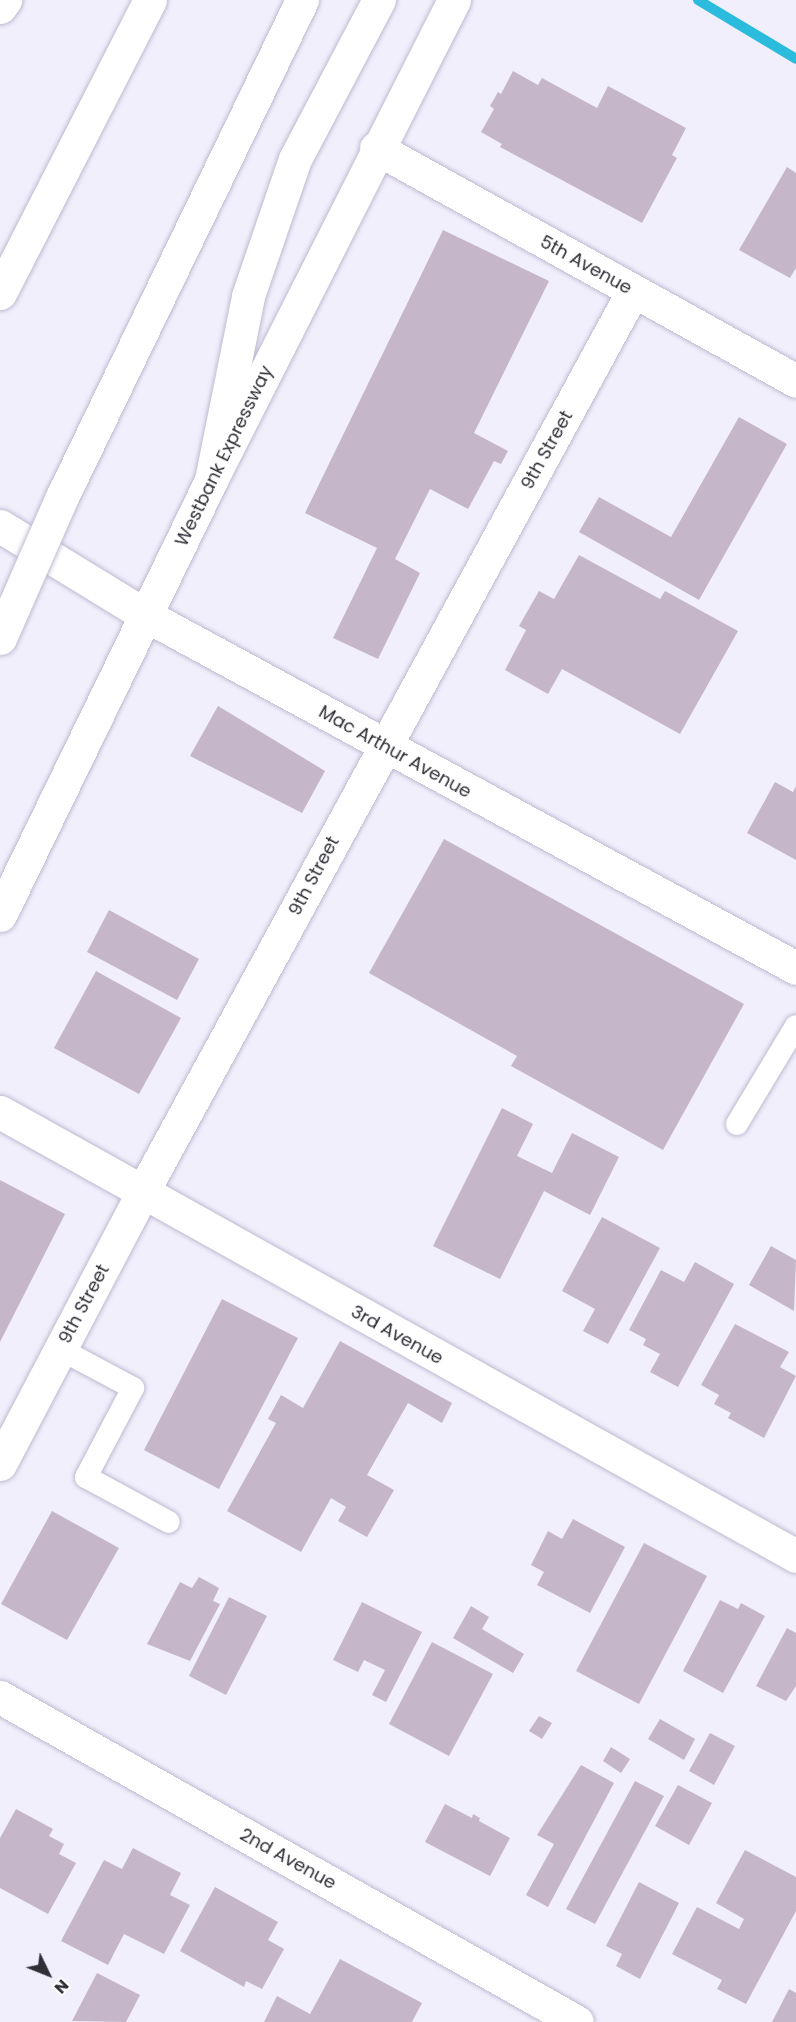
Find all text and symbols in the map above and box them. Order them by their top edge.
street label: 5th Avenue [536,231,636,299]
street label: Westbank Expressway [171,362,277,550]
street label: 9th Street [516,407,578,493]
street label: Mac Arthur Avenue [315,701,475,803]
street label: 9th Street [284,833,344,919]
street label: 9th Street [54,1261,114,1347]
street label: 3rd Avenue [347,1301,447,1369]
street label: 2nd Avenue [236,1824,340,1894]
north arrow [18,1944,78,2004]
text: N [49,1974,74,1999]

